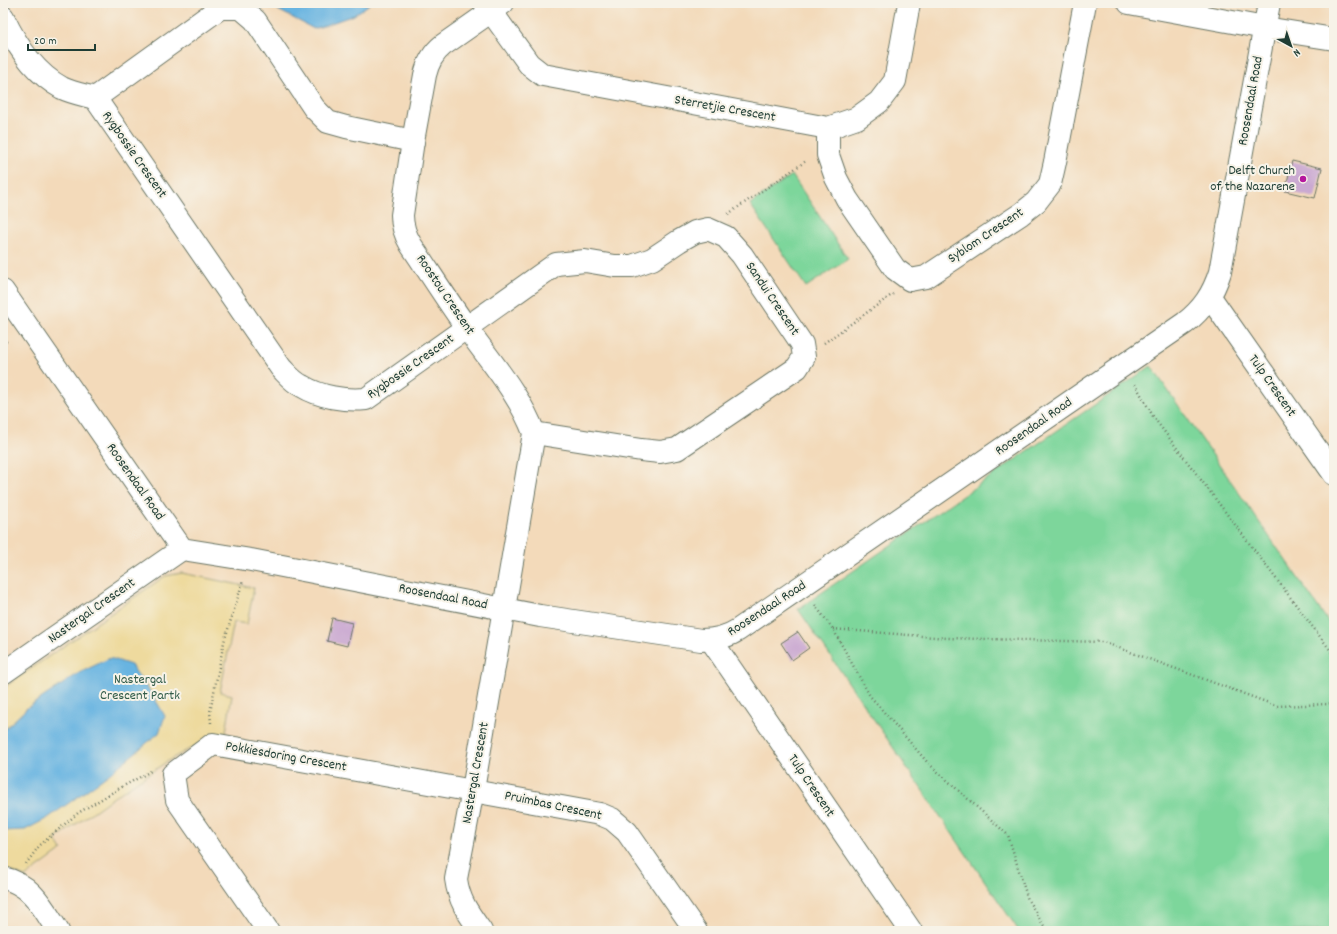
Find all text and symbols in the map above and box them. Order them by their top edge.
scale bar [28,26,95,52]
north arrow [1271,26,1311,66]
text: 20 m [34,33,57,50]
text: N [1288,44,1303,60]
street label: Roosendaal Road [1233,55,1269,147]
street label: Sterretjie Crescent [673,90,777,128]
street label: Rygbossie Crescent [96,107,172,203]
place label: Delft Church of the Nazarene [1210,161,1295,197]
marker: Delft Church of the Nazarene [1298,174,1308,184]
street label: Syblom Crescent [944,203,1028,269]
street label: Roostou Crescent [411,251,479,339]
street label: Sandui Crescent [740,258,804,340]
street label: Rygbossie Crescent [363,329,459,405]
street label: Tulp Crescent [1243,351,1301,421]
street label: Roosendaal Road [991,393,1077,461]
street label: Roosendaal Road [101,439,169,525]
street label: Nastergal Crescent [44,573,140,649]
street label: Roosendaal Road [724,576,810,642]
street label: Roosendaal Road [397,579,489,615]
park label: Nastergal Crescent Partk [100,670,180,706]
street label: Nastergal Crescent [457,721,495,825]
street label: Pokkiesdoring Crescent [224,737,348,777]
street label: Tulp Crescent [783,750,839,822]
street label: Pruimbas Crescent [502,786,604,826]

